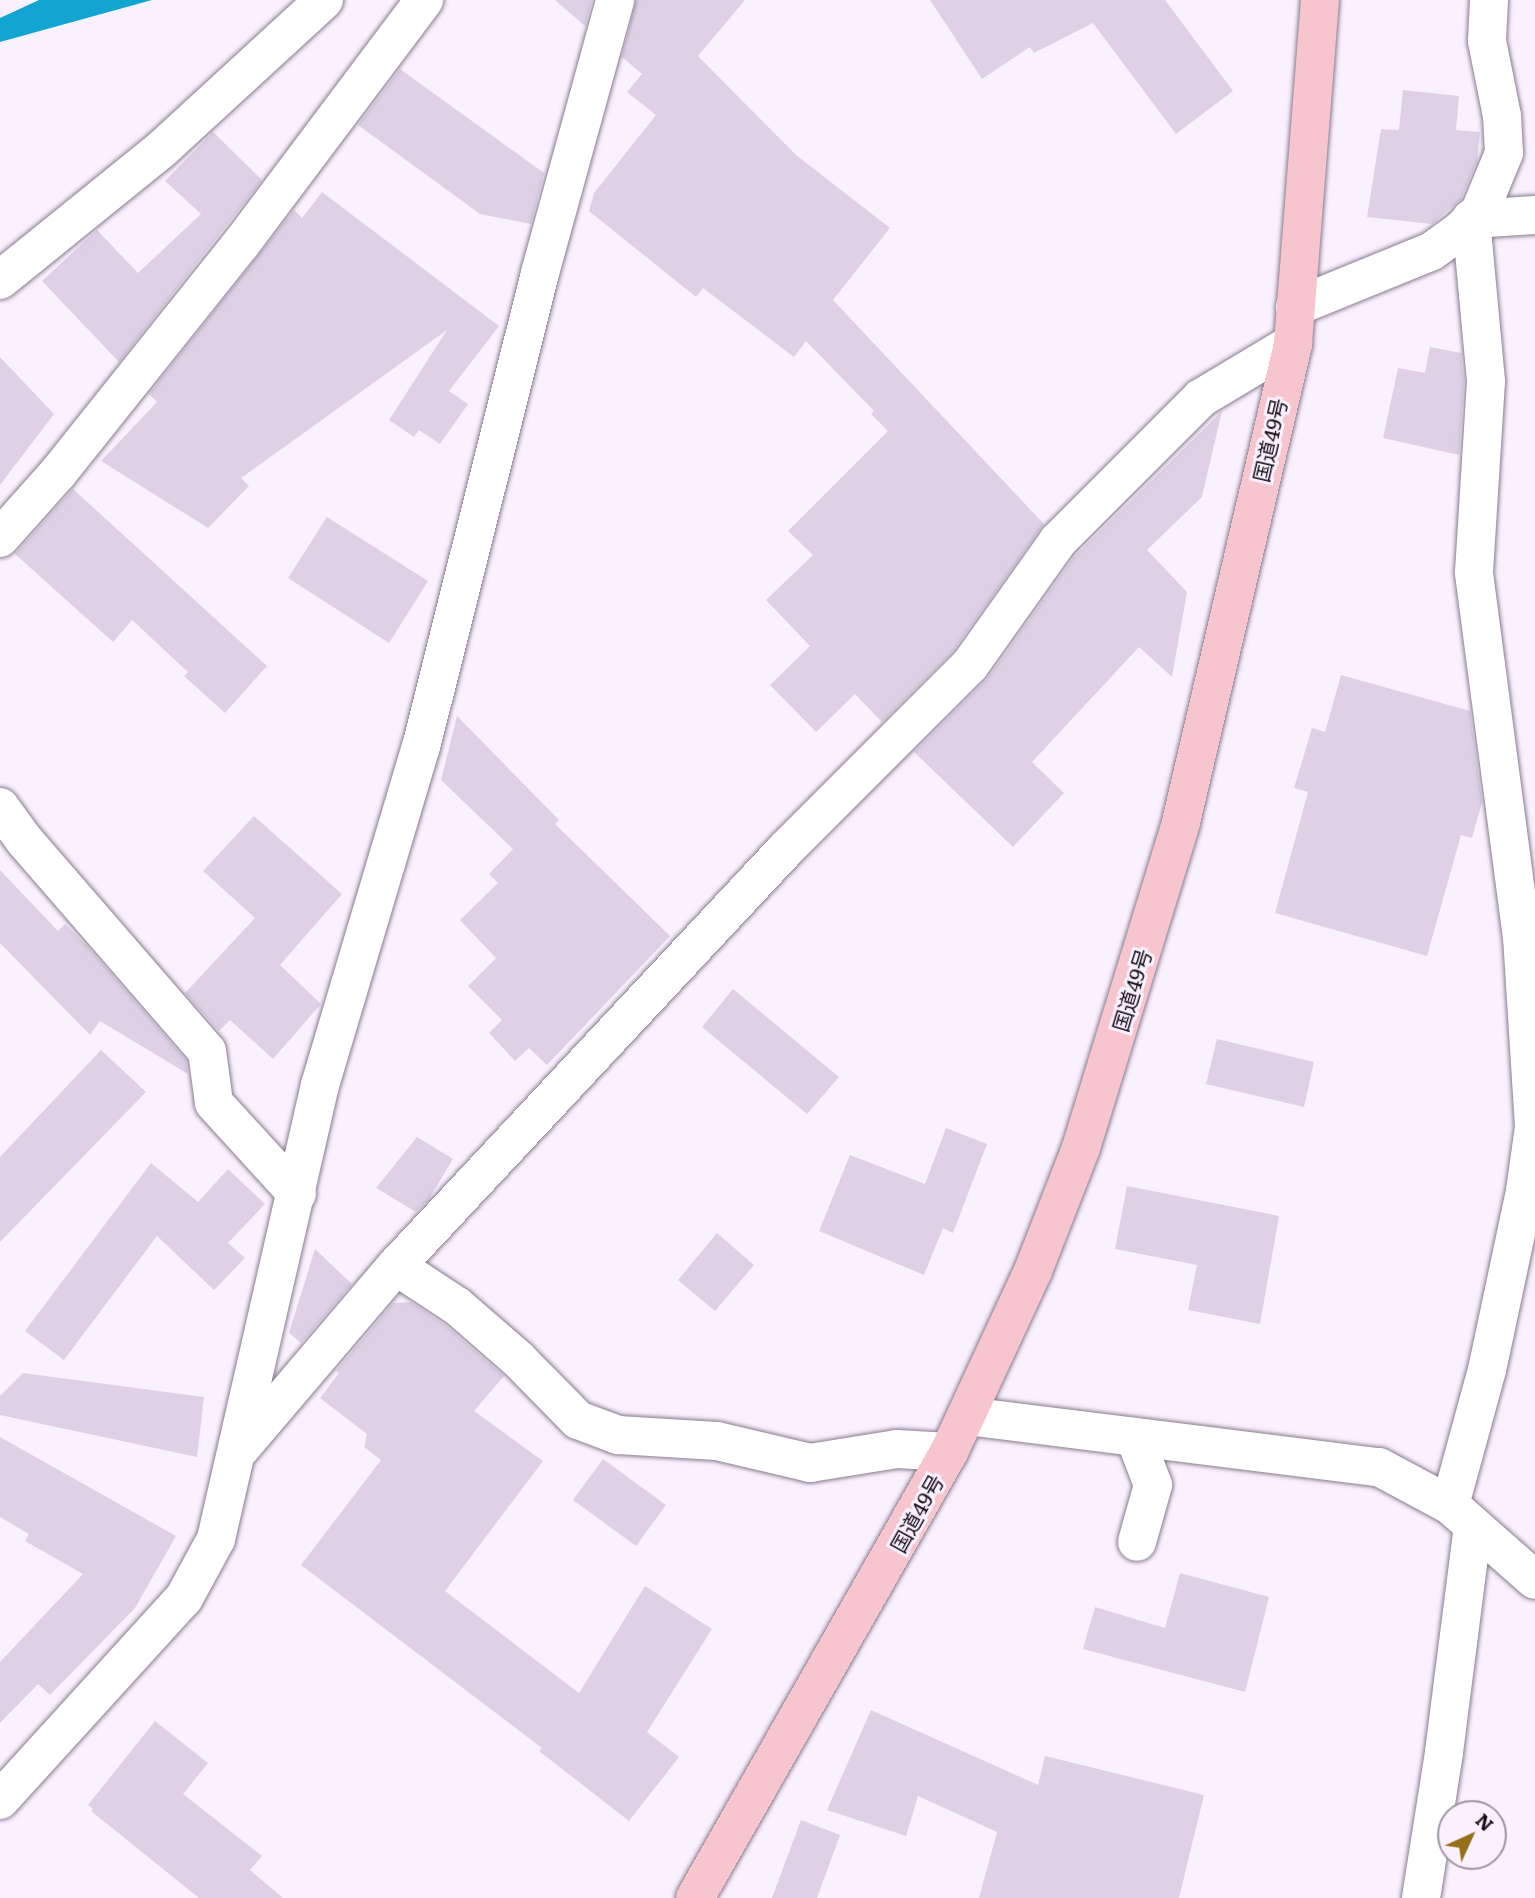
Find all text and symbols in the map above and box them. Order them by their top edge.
street label: 国道49号 [1247,395,1291,485]
street label: 国道49号 [1106,945,1156,1035]
street label: 国道49号 [884,1469,948,1557]
north arrow [1437,1800,1507,1870]
text: N [1470,1806,1501,1837]

